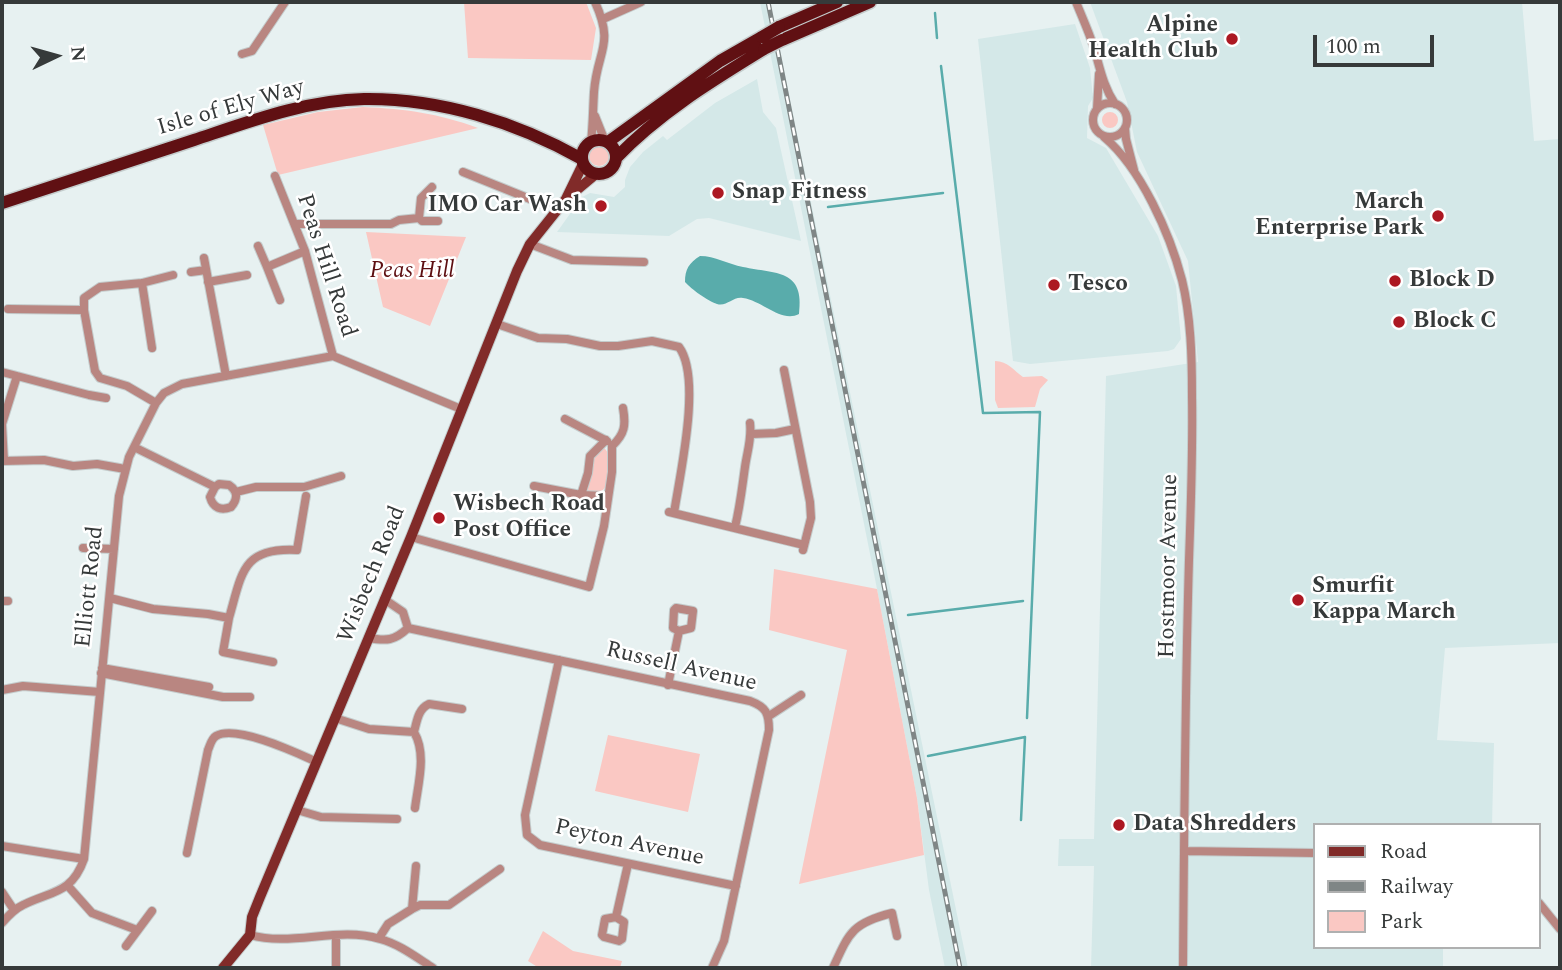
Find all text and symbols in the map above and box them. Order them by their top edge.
place label: Alpine Health Club [1088,12,1218,66]
north arrow [21,21,91,91]
scale bar [1317,21,1438,65]
marker: Alpine Health Club [1224,31,1240,47]
text: 100 m [1326,31,1381,63]
text: N [62,45,93,63]
street label: Isle of Ely Way [154,75,308,143]
place label: Snap Fitness [732,179,867,207]
marker: Snap Fitness [710,185,726,201]
place label: March Enterprise Park [1255,189,1424,243]
street label: Peas Hill Road [289,191,361,341]
place label: IMO Car Wash [428,192,587,220]
marker: IMO Car Wash [593,198,609,214]
marker: March Enterprise Park [1430,208,1446,224]
park label: Peas Hill [369,258,455,286]
place label: Block D [1409,267,1495,295]
place label: Tesco [1068,271,1128,299]
marker: Block D [1387,273,1403,289]
marker: Tesco [1046,277,1062,293]
place label: Block C [1413,308,1497,336]
marker: Block C [1391,314,1407,330]
street label: Hostmoor Avenue [1155,473,1185,659]
place label: Wisbech Road Post Office [453,491,605,545]
street label: Wisbech Road [333,502,413,648]
marker: Wisbech Road Post Office [431,510,447,526]
street label: Elliott Road [71,525,111,649]
place label: Smurfit Kappa March [1312,573,1456,627]
marker: Smurfit Kappa March [1290,592,1306,608]
street label: Russell Avenue [603,637,759,699]
place label: Data Shredders [1133,811,1297,839]
street label: Peyton Avenue [552,815,706,873]
marker: Data Shredders [1111,817,1127,833]
legend [1314,823,1541,949]
text: Road [1380,836,1427,868]
text: Railway [1380,871,1453,903]
text: Park [1380,906,1423,938]

